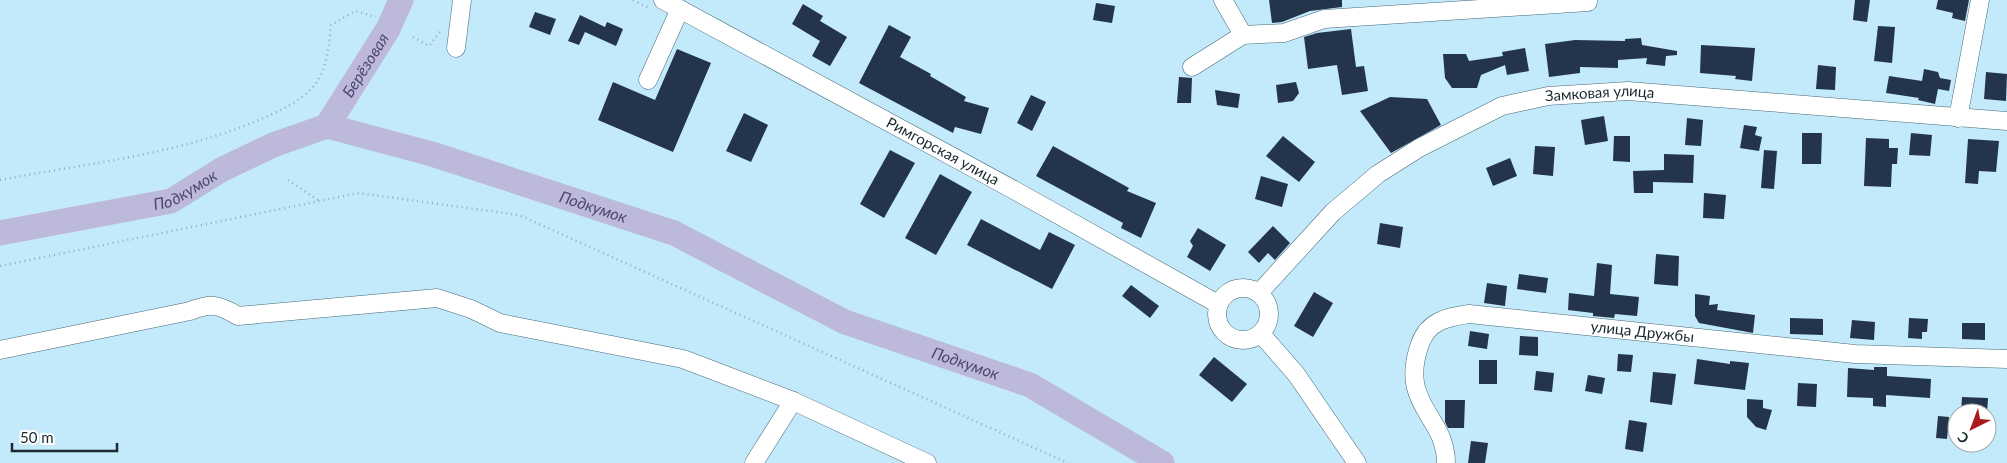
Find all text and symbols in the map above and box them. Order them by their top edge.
water label: Берёзовая [338,29,392,100]
street label: Замковая улица [1544,81,1655,104]
street label: Римгорская улица [884,113,1003,188]
water label: Подкумок [152,165,220,213]
water label: Подкумок [557,186,630,226]
street label: улица Дружбы [1590,317,1695,345]
water label: Подкумок [929,342,1002,383]
north arrow [1947,403,1997,453]
scale bar [12,420,118,452]
text: 50 m [20,428,54,446]
text: С [1953,428,1972,447]

